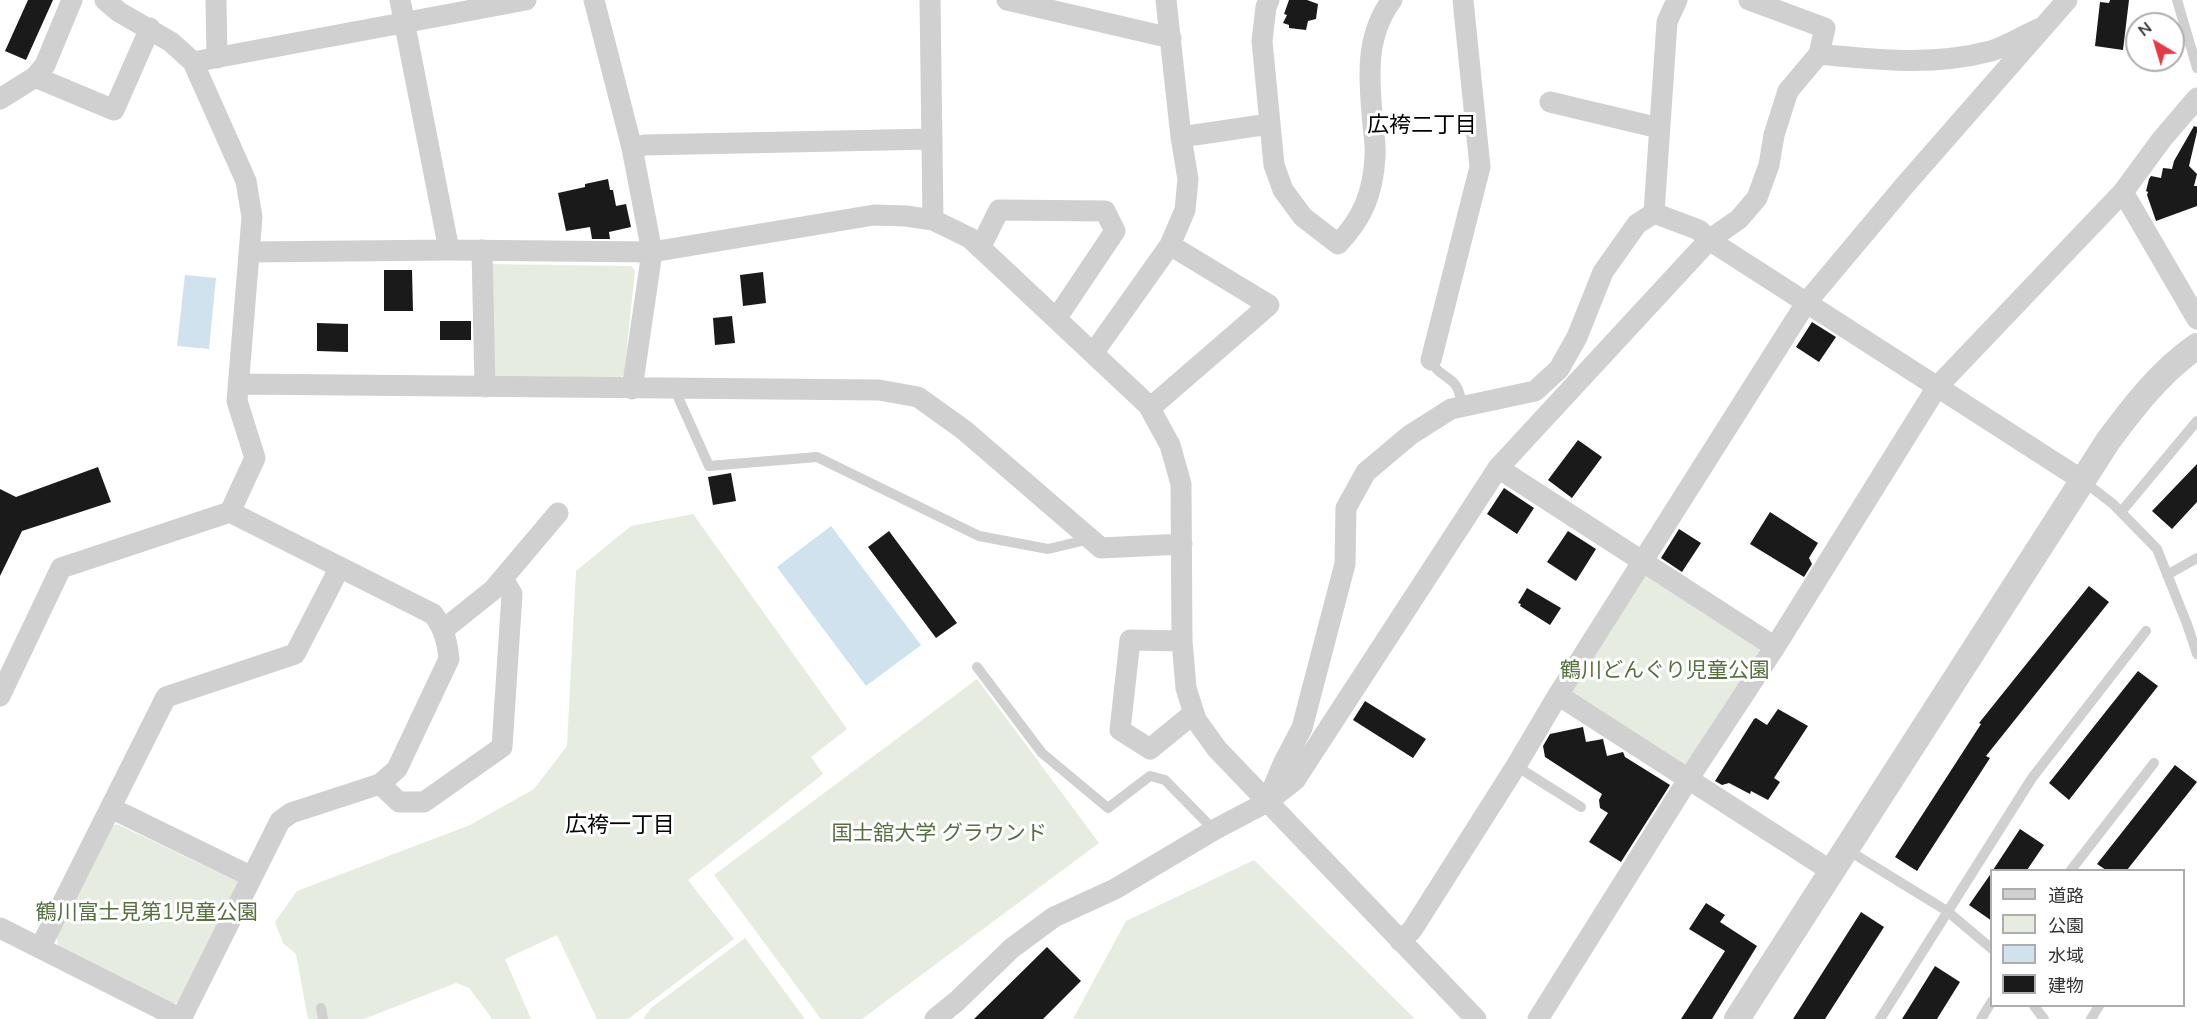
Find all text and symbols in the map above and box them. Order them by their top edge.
north arrow [2125,12,2185,72]
text: N [2134,17,2157,42]
district label: 広袴二丁目 [1367,114,1477,140]
park label: 鶴川どんぐり児童公園 [1560,659,1770,685]
district label: 広袴一丁目 [565,814,675,840]
park label: 国士舘大学 グラウンド [831,822,1047,848]
legend [1990,869,2185,1007]
text: 道路 [2048,884,2084,908]
park label: 鶴川富士見第1児童公園 [36,901,258,927]
text: 公園 [2048,914,2084,938]
text: 水域 [2048,944,2084,968]
text: 建物 [2048,974,2084,998]

